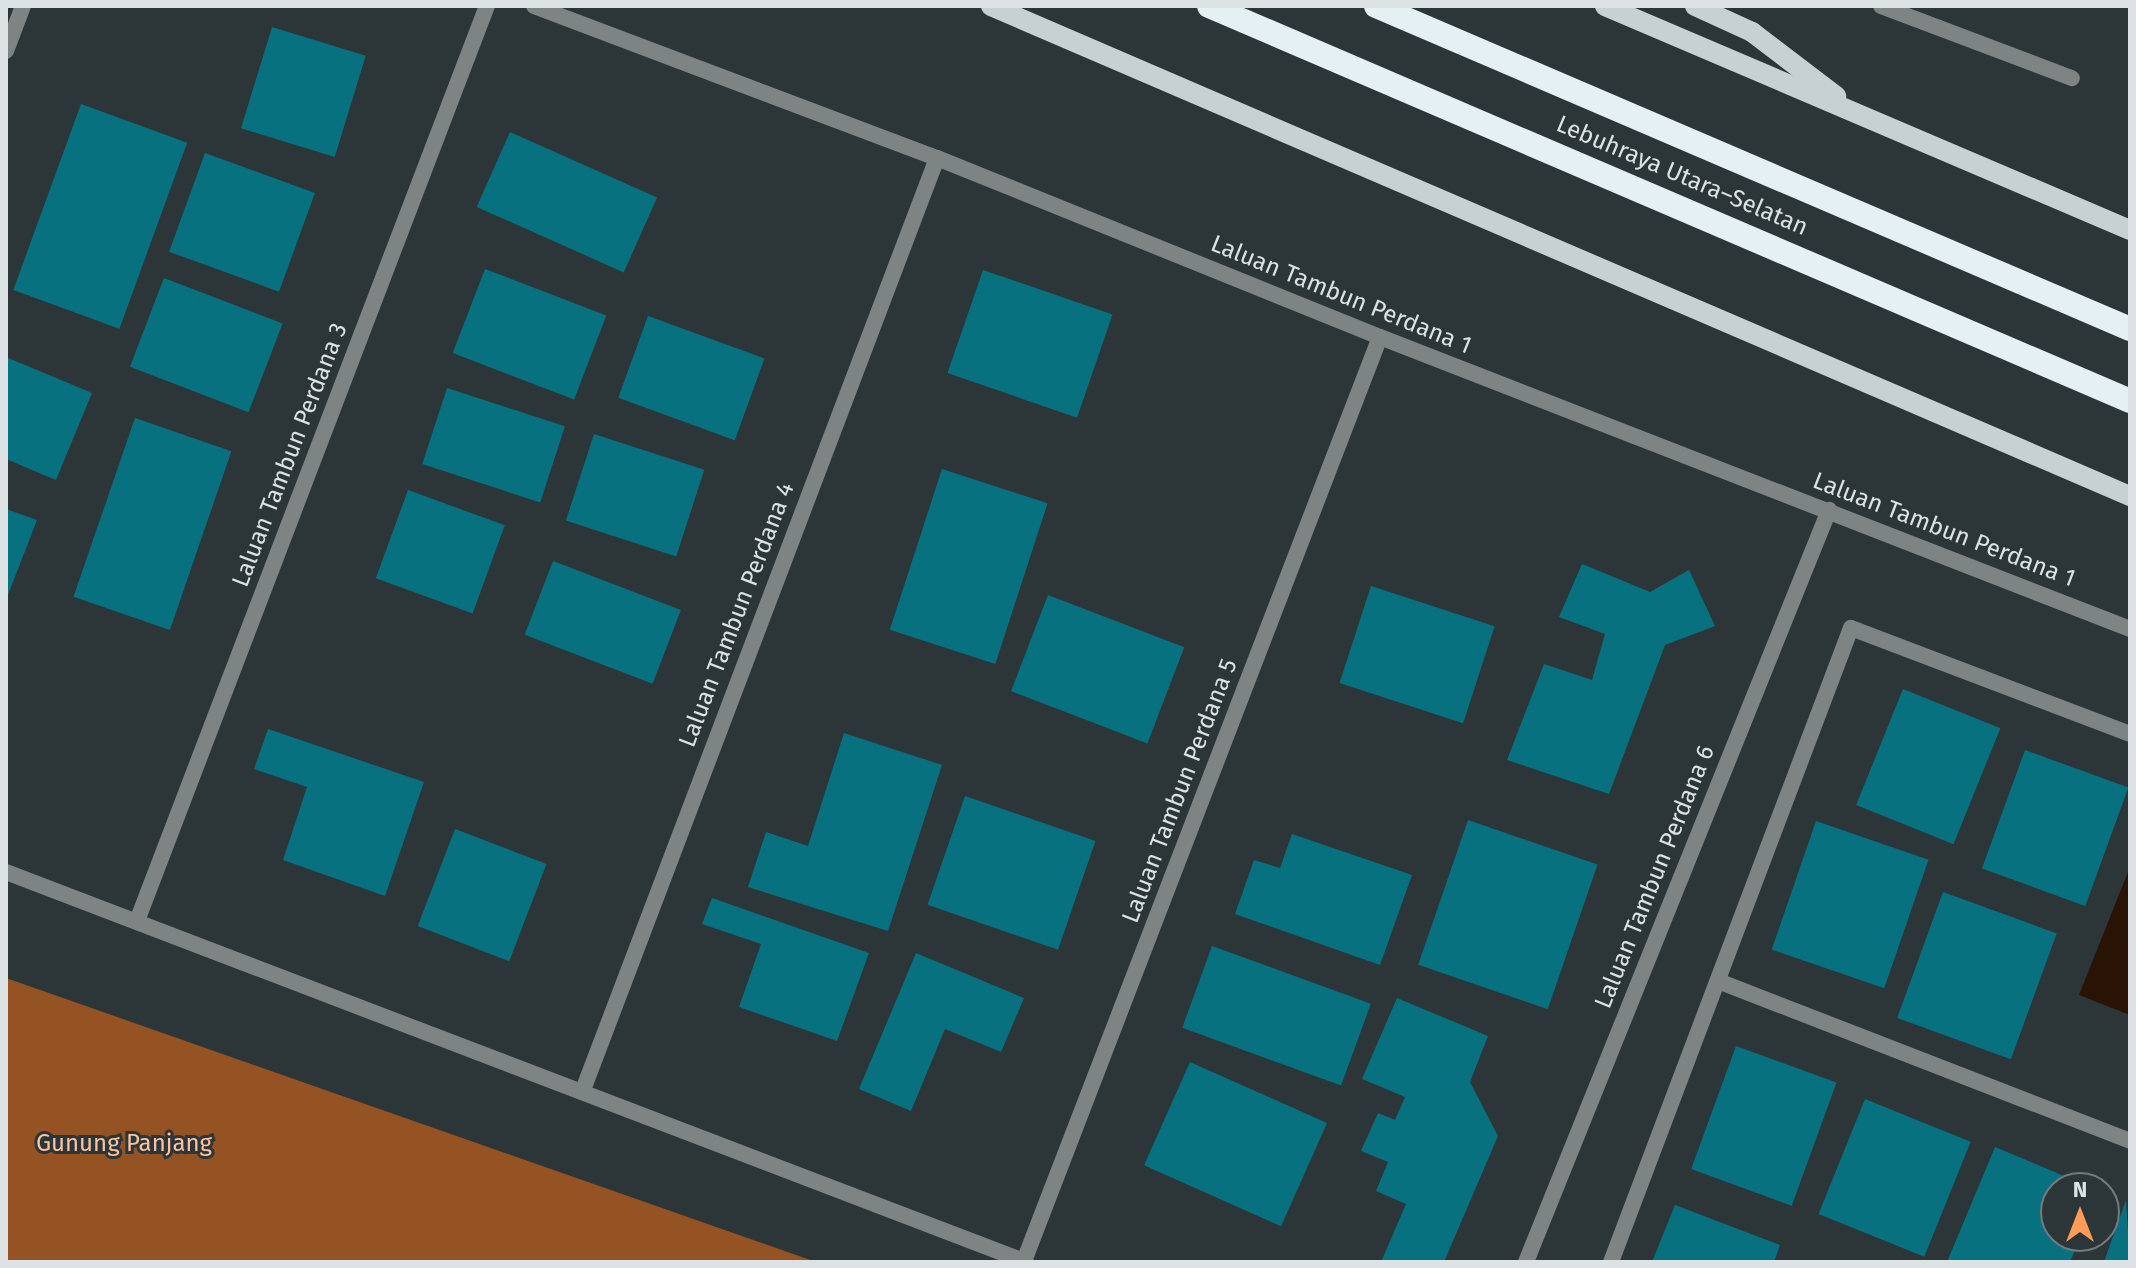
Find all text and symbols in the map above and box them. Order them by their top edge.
street label: Lebuhraya Utara–Selatan [1552,110,1812,242]
street label: Laluan Tambun Perdana 1 [1206,229,1476,361]
street label: Laluan Tambun Perdana 3 [226,319,354,591]
street label: Laluan Tambun Perdana 1 [1809,467,2079,593]
street label: Laluan Tambun Perdana 4 [673,479,801,751]
street label: Laluan Tambun Perdana 5 [1116,655,1244,927]
street label: Laluan Tambun Perdana 6 [1589,741,1721,1013]
park label: Gunung Panjang [36,1130,212,1158]
north arrow [2040,1172,2120,1252]
text: N [2073,1176,2087,1203]

